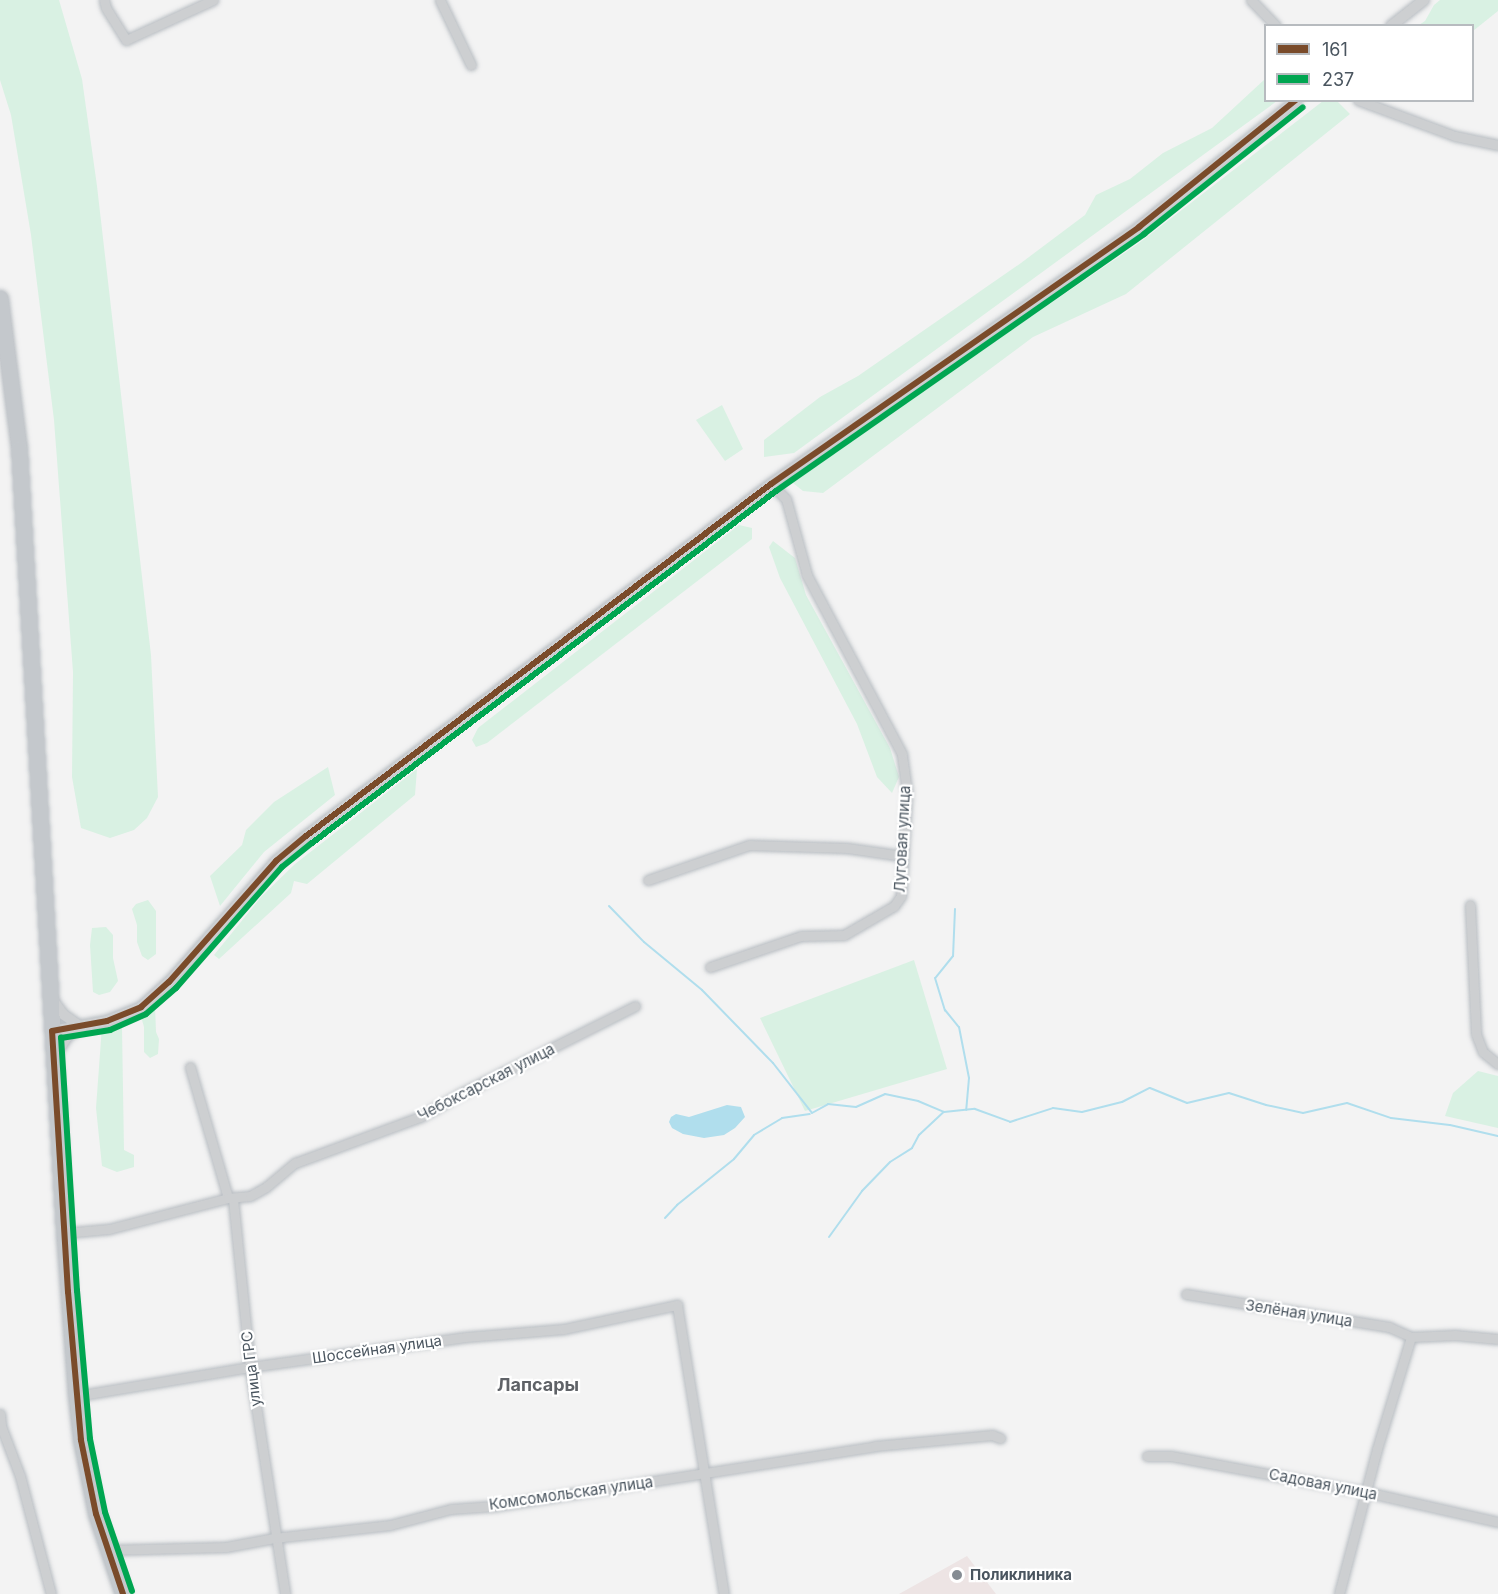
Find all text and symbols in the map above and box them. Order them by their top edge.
legend [1264,24,1474,102]
text: 161 [1322,39,1348,60]
text: 237 [1322,69,1354,90]
street label: Луговая улица [890,785,914,893]
street label: Чебоксарская улица [414,1040,558,1124]
street label: Зелёная улица [1244,1296,1354,1330]
street label: улица ГРС [237,1330,265,1408]
street label: Шоссейная улица [311,1331,443,1367]
district label: Лапсары [497,1374,579,1396]
street label: Садовая улица [1267,1465,1379,1503]
street label: Комсомольская улица [488,1473,654,1513]
marker: Поликлиника [948,1566,966,1584]
place label: Поликлиника [970,1566,1072,1584]

